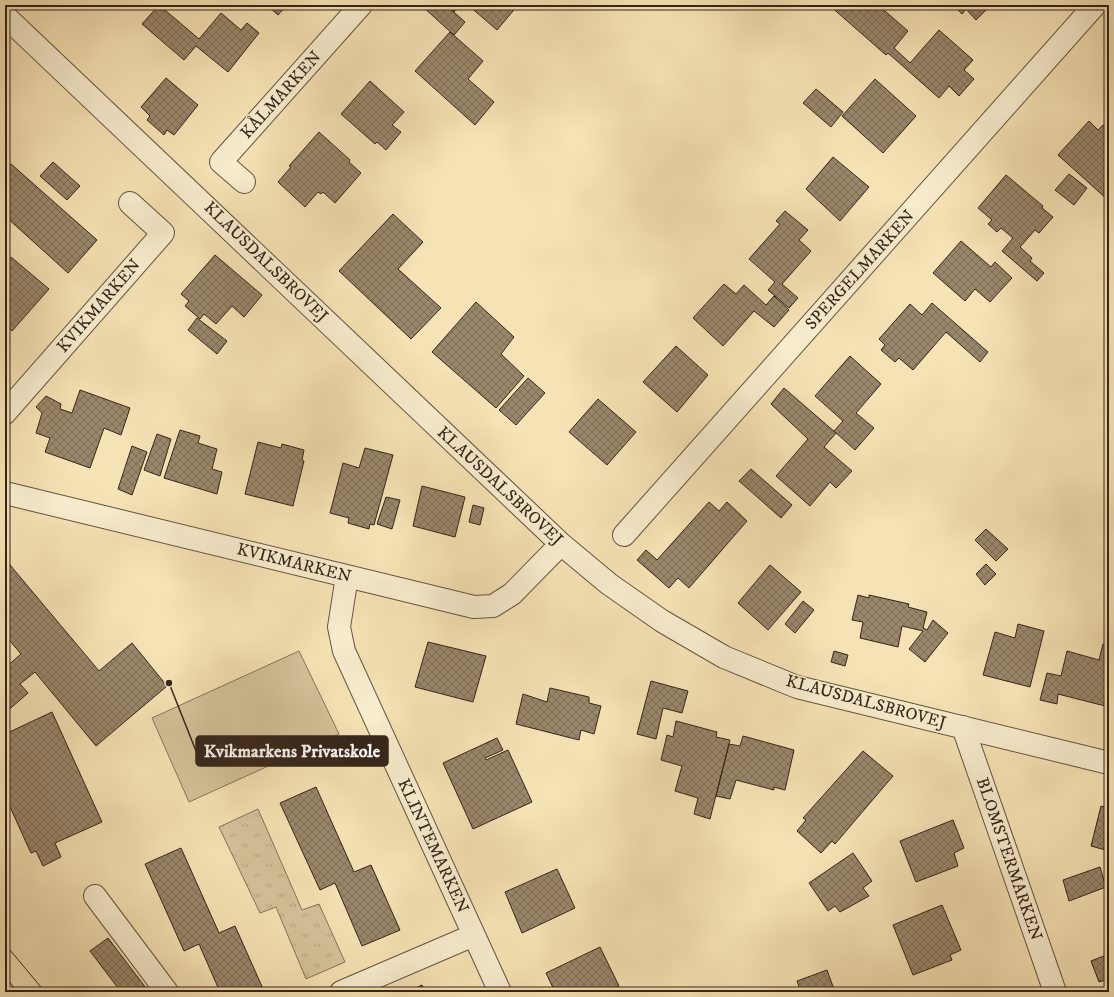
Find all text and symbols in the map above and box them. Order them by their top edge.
street label: KÅLMARKEN [235,46,326,143]
street label: KLAUSDALSBROVEJ [199,197,333,327]
street label: SPERGELMARKEN [800,205,920,334]
street label: KVIKMARKEN [52,254,146,357]
street label: KLAUSDALSBROVEJ [432,422,568,550]
street label: KVIKMARKEN [234,538,354,588]
street label: KLAUSDALSBROVEJ [784,670,949,734]
callout: Kvikmarkens Privatskole [196,736,388,766]
text: Kvikmarkens Privatskole [204,741,381,763]
street label: KLINTEMARKEN [392,775,474,917]
street label: BLOMSTERMARKEN [971,775,1047,944]

